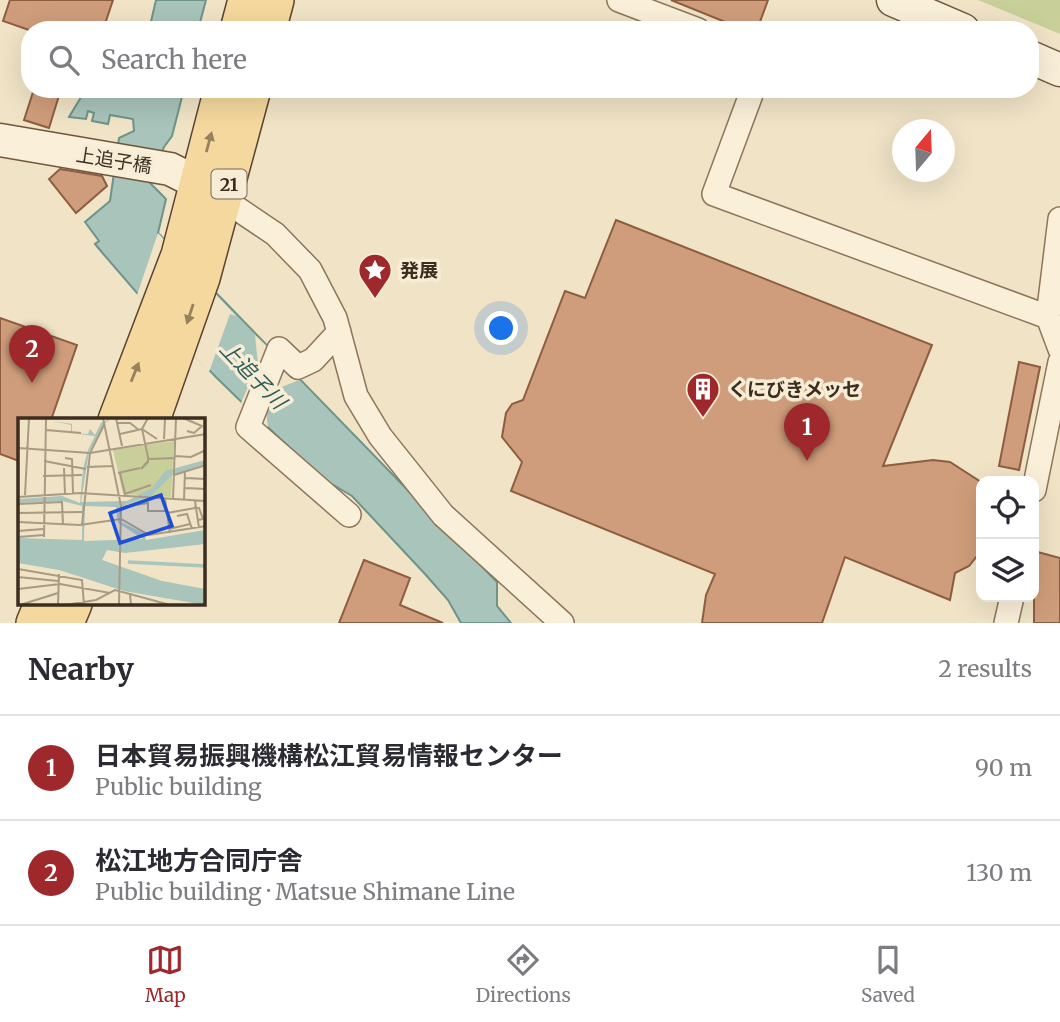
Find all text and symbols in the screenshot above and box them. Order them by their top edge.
search box [21,21,1039,98]
icon: search [45,41,83,79]
text: Search here [101,43,247,76]
north arrow [892,119,955,182]
one-way arrow [204,131,215,153]
street label: 上追子橋 [75,142,153,178]
road number: 21 [212,169,246,198]
place icon: 発展 [356,251,394,300]
place label: 発展 [400,258,438,282]
one-way arrow [185,304,195,325]
your location [484,311,518,345]
pin: 2 [9,325,55,383]
water label: 上追子川 [214,335,293,416]
one-way arrow [130,362,141,383]
building icon: くにびきメッセ [684,370,722,419]
place label: くにびきメッセ [728,377,861,401]
pin: 1 [784,403,830,461]
inset map [18,418,205,606]
map controls [976,476,1039,602]
button: locate [976,476,1039,539]
button: layers [976,539,1039,602]
text: Nearby [28,650,134,688]
text: 2 results [938,654,1032,683]
text: 日本貿易振興機構松江貿易情報センター [95,739,563,772]
text: 1 [46,753,56,782]
text: 90 m [975,753,1032,782]
text: Public building [95,772,262,801]
text: 松江地方合同庁舎 [95,844,303,877]
text: 2 [44,858,58,887]
text: 130 m [966,858,1032,887]
text: Public building · Matsue Shimane Line [95,877,515,906]
tab: Map [145,941,186,1007]
tab: Directions [476,941,571,1007]
tab: Saved [861,941,915,1007]

